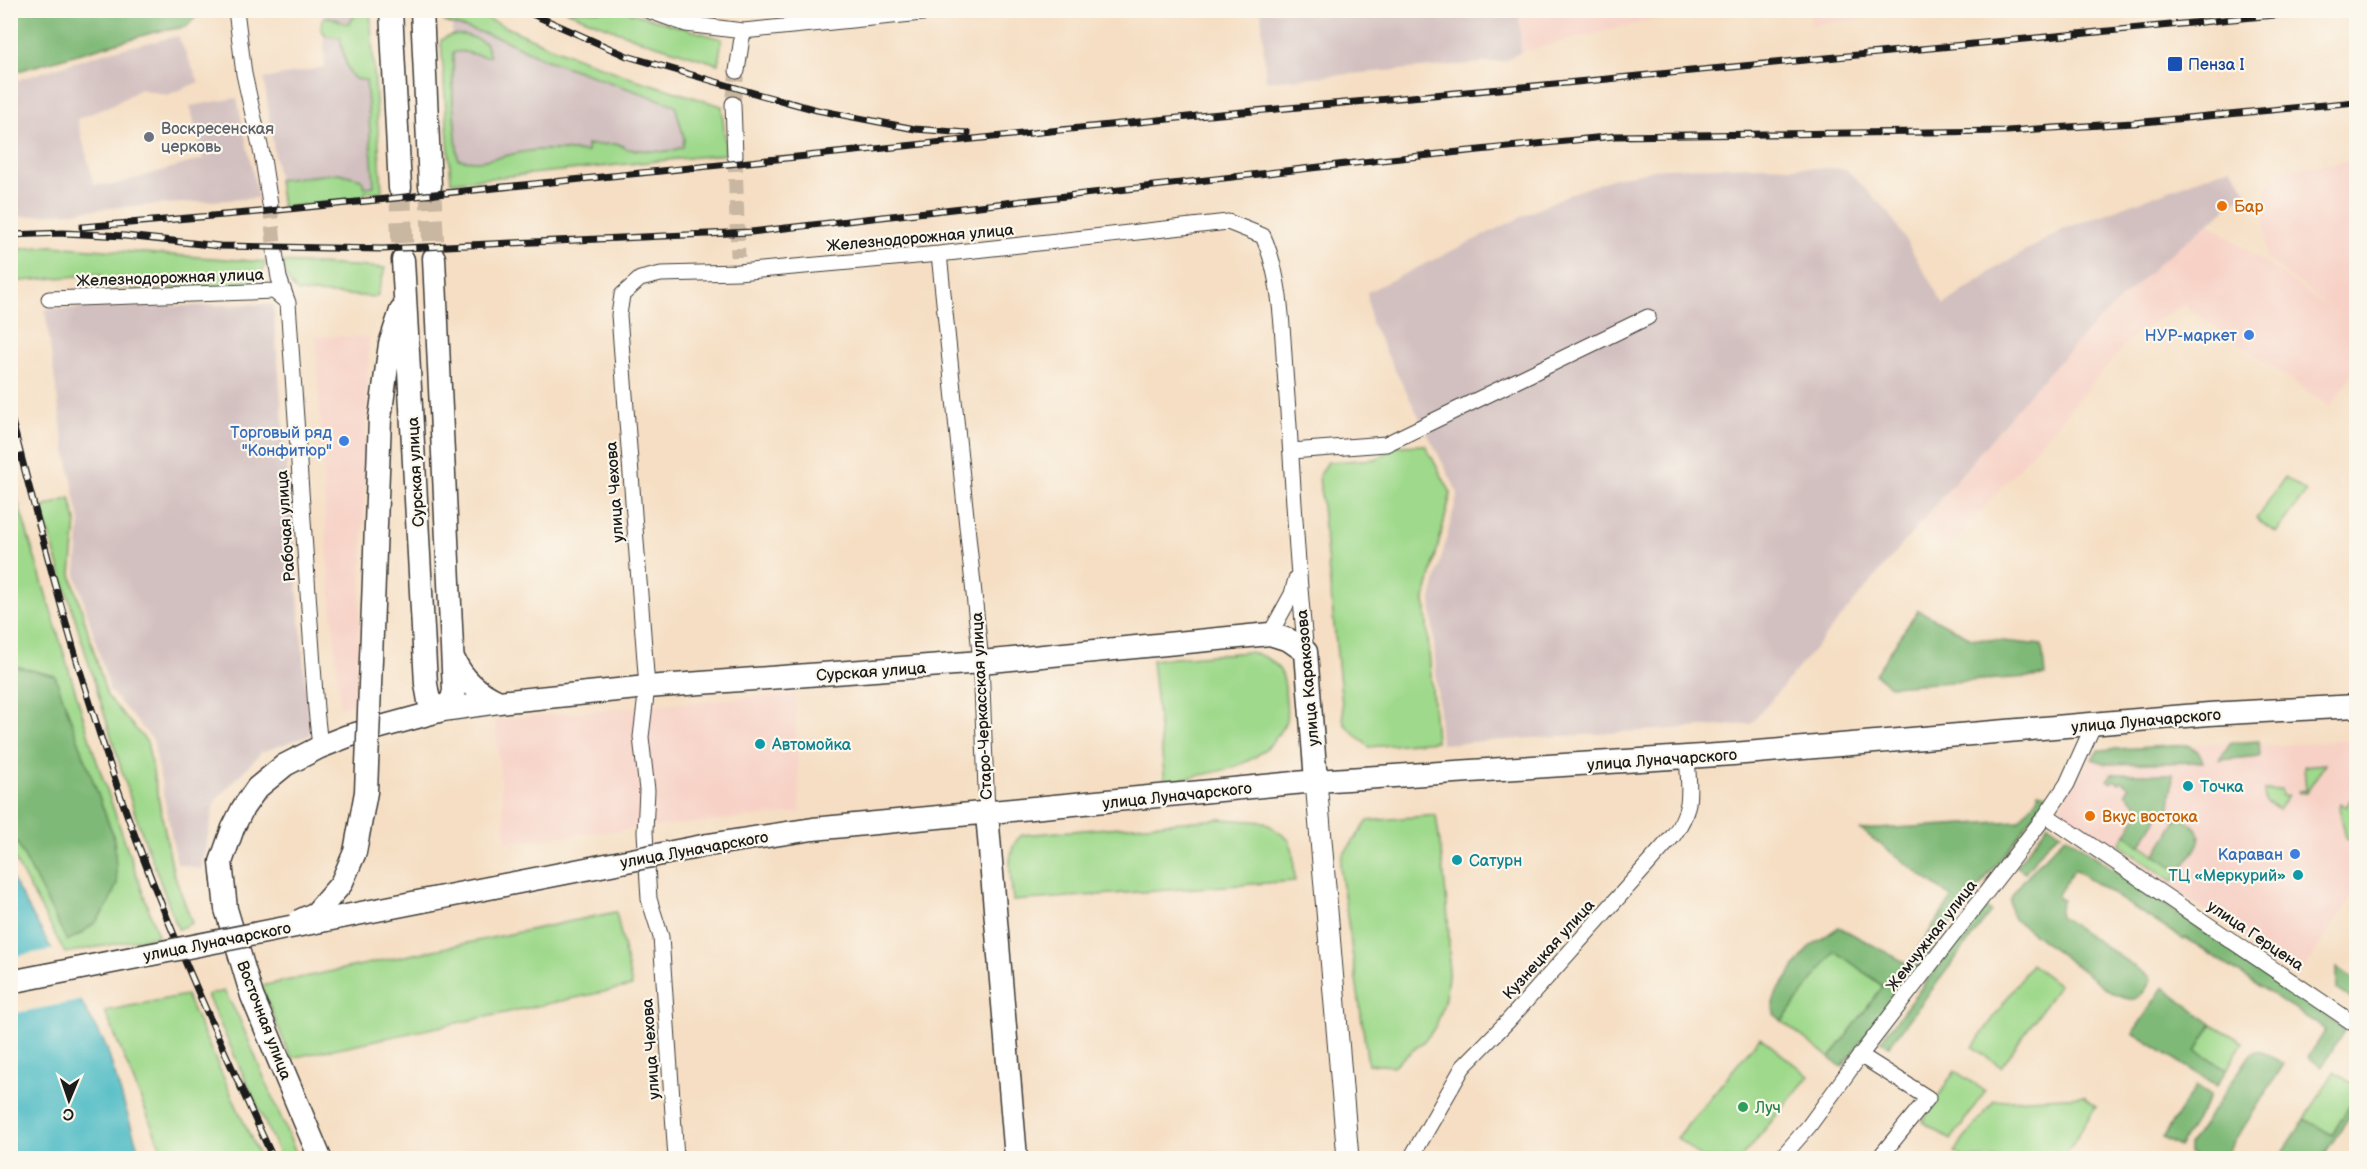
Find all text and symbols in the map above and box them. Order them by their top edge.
marker: Пенза I [2166,55,2184,73]
place label: Пенза I [2188,56,2244,75]
place label: Воскресенская церковь [161,120,274,157]
marker: Воскресенская церковь [142,130,156,144]
place label: Бар [2234,198,2264,217]
marker: Бар [2215,199,2229,213]
street label: Железнодорожная улица [826,221,1015,256]
street label: Железнодорожная улица [76,266,265,291]
place label: НУР-маркет [2145,327,2238,346]
marker: НУР-маркет [2242,328,2256,342]
street label: Сурская улица [404,416,429,527]
place label: Торговый ряд "Конфитюр" [230,424,332,461]
marker: Торговый ряд "Конфитюр" [337,434,351,448]
street label: улица Чехова [602,440,629,543]
street label: Рабочая улица [273,469,300,582]
street label: улица Каракозова [1293,608,1324,747]
street label: Старо-Черкасская улица [968,611,997,800]
street label: Сурская улица [815,659,927,686]
street label: улица Луначарского [2071,705,2222,737]
place label: Автомойка [771,736,852,755]
marker: Автомойка [753,737,767,751]
street label: улица Луначарского [1587,746,1738,775]
place label: Точка [2200,778,2244,797]
street label: улица Луначарского [1102,779,1253,814]
marker: Точка [2181,779,2195,793]
place label: Вкус востока [2102,808,2199,827]
marker: Вкус востока [2083,809,2097,823]
street label: улица Луначарского [619,828,770,873]
place label: Караван [2218,846,2283,865]
marker: Караван [2288,847,2302,861]
place label: Сатурн [1469,852,1522,871]
marker: Сатурн [1450,853,1464,867]
place label: ТЦ «Меркурий» [2168,867,2286,886]
marker: ТЦ «Меркурий» [2291,868,2305,882]
street label: Жемчужная улица [1883,876,1982,995]
street label: Кузнецкая улица [1499,896,1599,1004]
street label: улица Герцена [2203,897,2307,976]
street label: улица Луначарского [142,919,293,966]
street label: Восточная улица [232,958,295,1083]
street label: улица Чехова [638,997,665,1100]
north arrow [39,1070,99,1130]
place label: Луч [1754,1099,1781,1118]
marker: Луч [1736,1100,1750,1114]
text: С [63,1104,74,1123]

